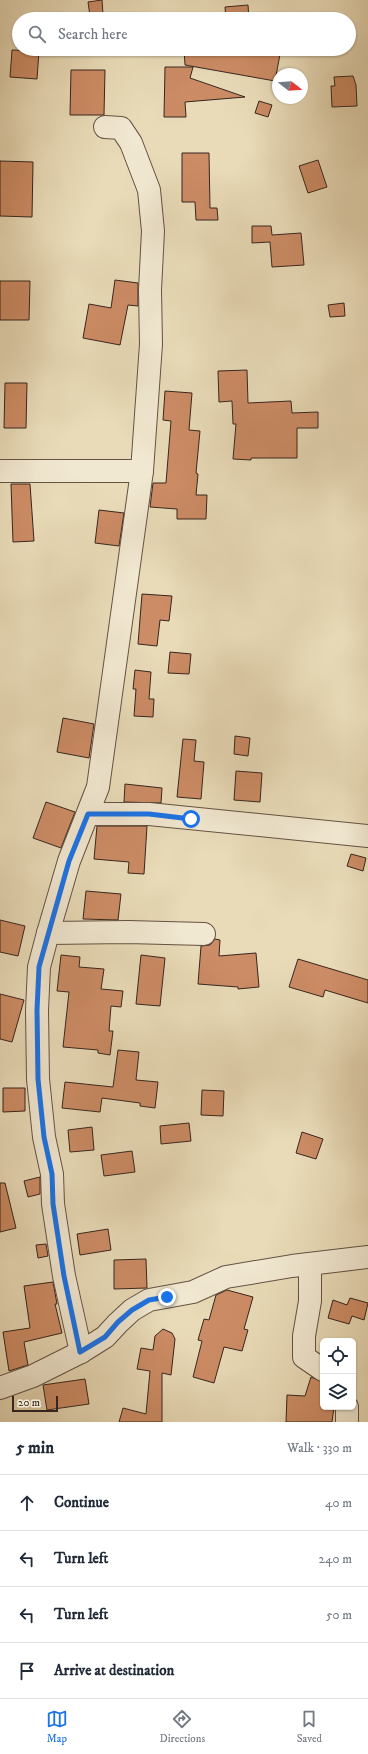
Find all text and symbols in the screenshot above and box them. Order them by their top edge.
search box [12,12,356,56]
icon: search [26,23,48,45]
text: Search here [58,25,127,44]
north arrow [272,68,308,104]
route start [182,810,200,828]
route end [158,1288,176,1306]
map controls [320,1338,356,1410]
button: locate [320,1338,356,1374]
button: layers [320,1374,356,1410]
scale bar [12,1394,58,1413]
text: 20 m [18,1396,40,1410]
text: 5 min [16,1437,54,1459]
text: Walk · 330 m [287,1440,352,1456]
icon: ahead [16,1492,38,1514]
text: Continue [54,1493,109,1512]
text: 40 m [325,1495,352,1511]
icon: left [16,1548,38,1570]
text: Turn left [54,1549,108,1568]
text: 240 m [319,1551,352,1567]
icon: left [16,1604,38,1626]
text: Turn left [54,1605,108,1624]
text: 50 m [326,1607,352,1623]
icon: arrive [16,1660,38,1682]
text: Arrive at destination [54,1661,174,1680]
tab: Map [46,1708,68,1746]
tab: Directions [160,1708,205,1746]
tab: Saved [297,1708,322,1746]

